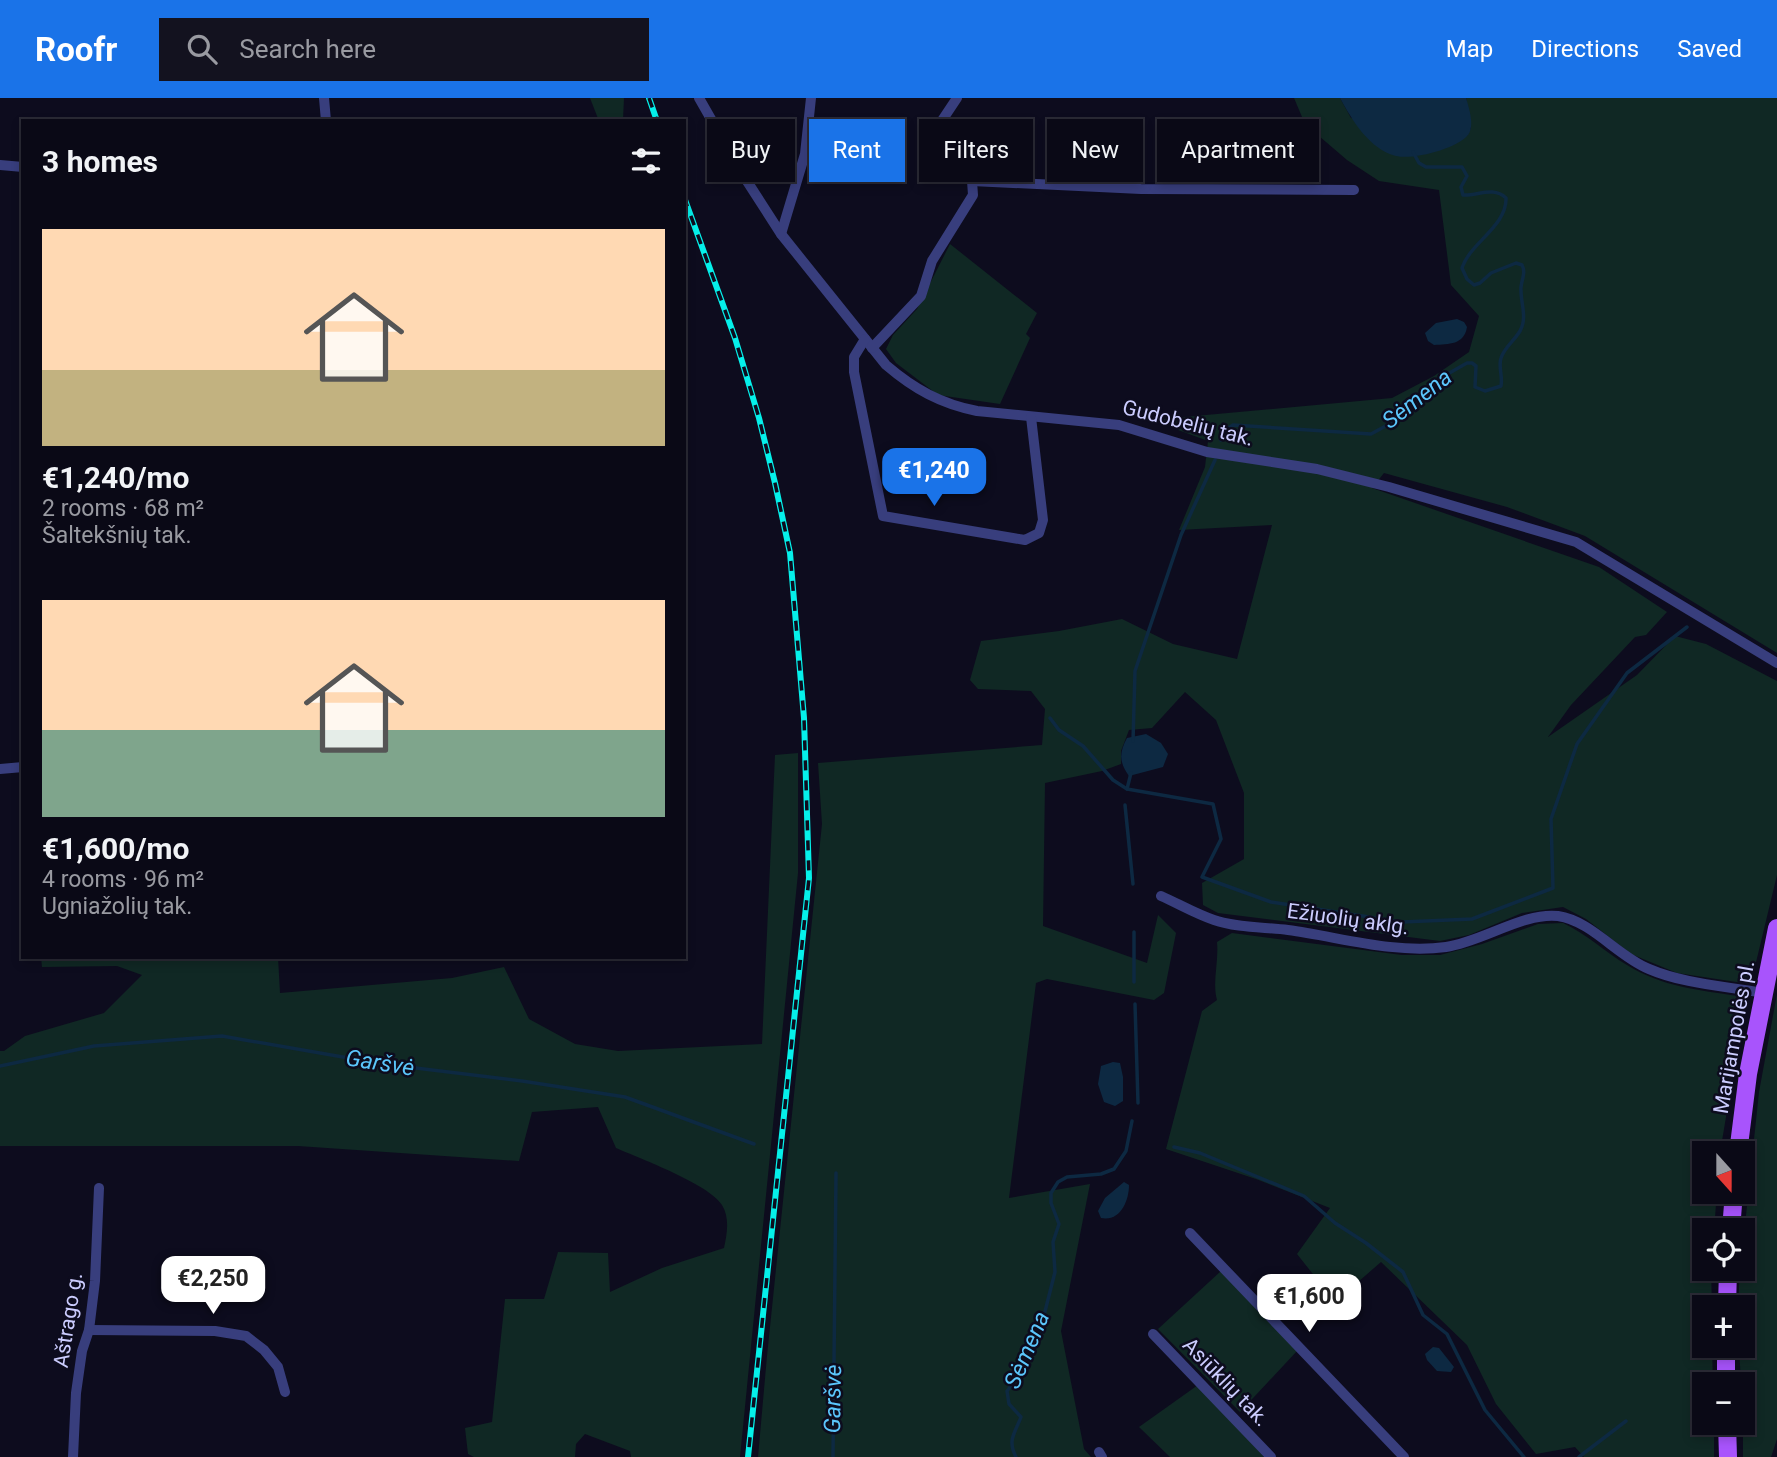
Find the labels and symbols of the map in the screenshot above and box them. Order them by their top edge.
water label: Sėmena [1377,363,1457,435]
street label: Gudobelių tak. [1120,395,1256,451]
pin: €1,240 [877,448,991,508]
street label: Ežiuolių aklg. [1286,899,1410,939]
street label: Marijampolės pl. [1709,958,1759,1116]
water label: Garšvė [344,1044,416,1082]
north arrow [1692,1141,1755,1204]
pin: €2,250 [156,1256,270,1316]
street label: Aštrago g. [49,1271,87,1369]
pin: €1,600 [1252,1274,1366,1334]
water label: Sėmena [999,1307,1055,1393]
street label: Asiūklių tak. [1178,1333,1274,1431]
water label: Garšvė [819,1364,847,1434]

